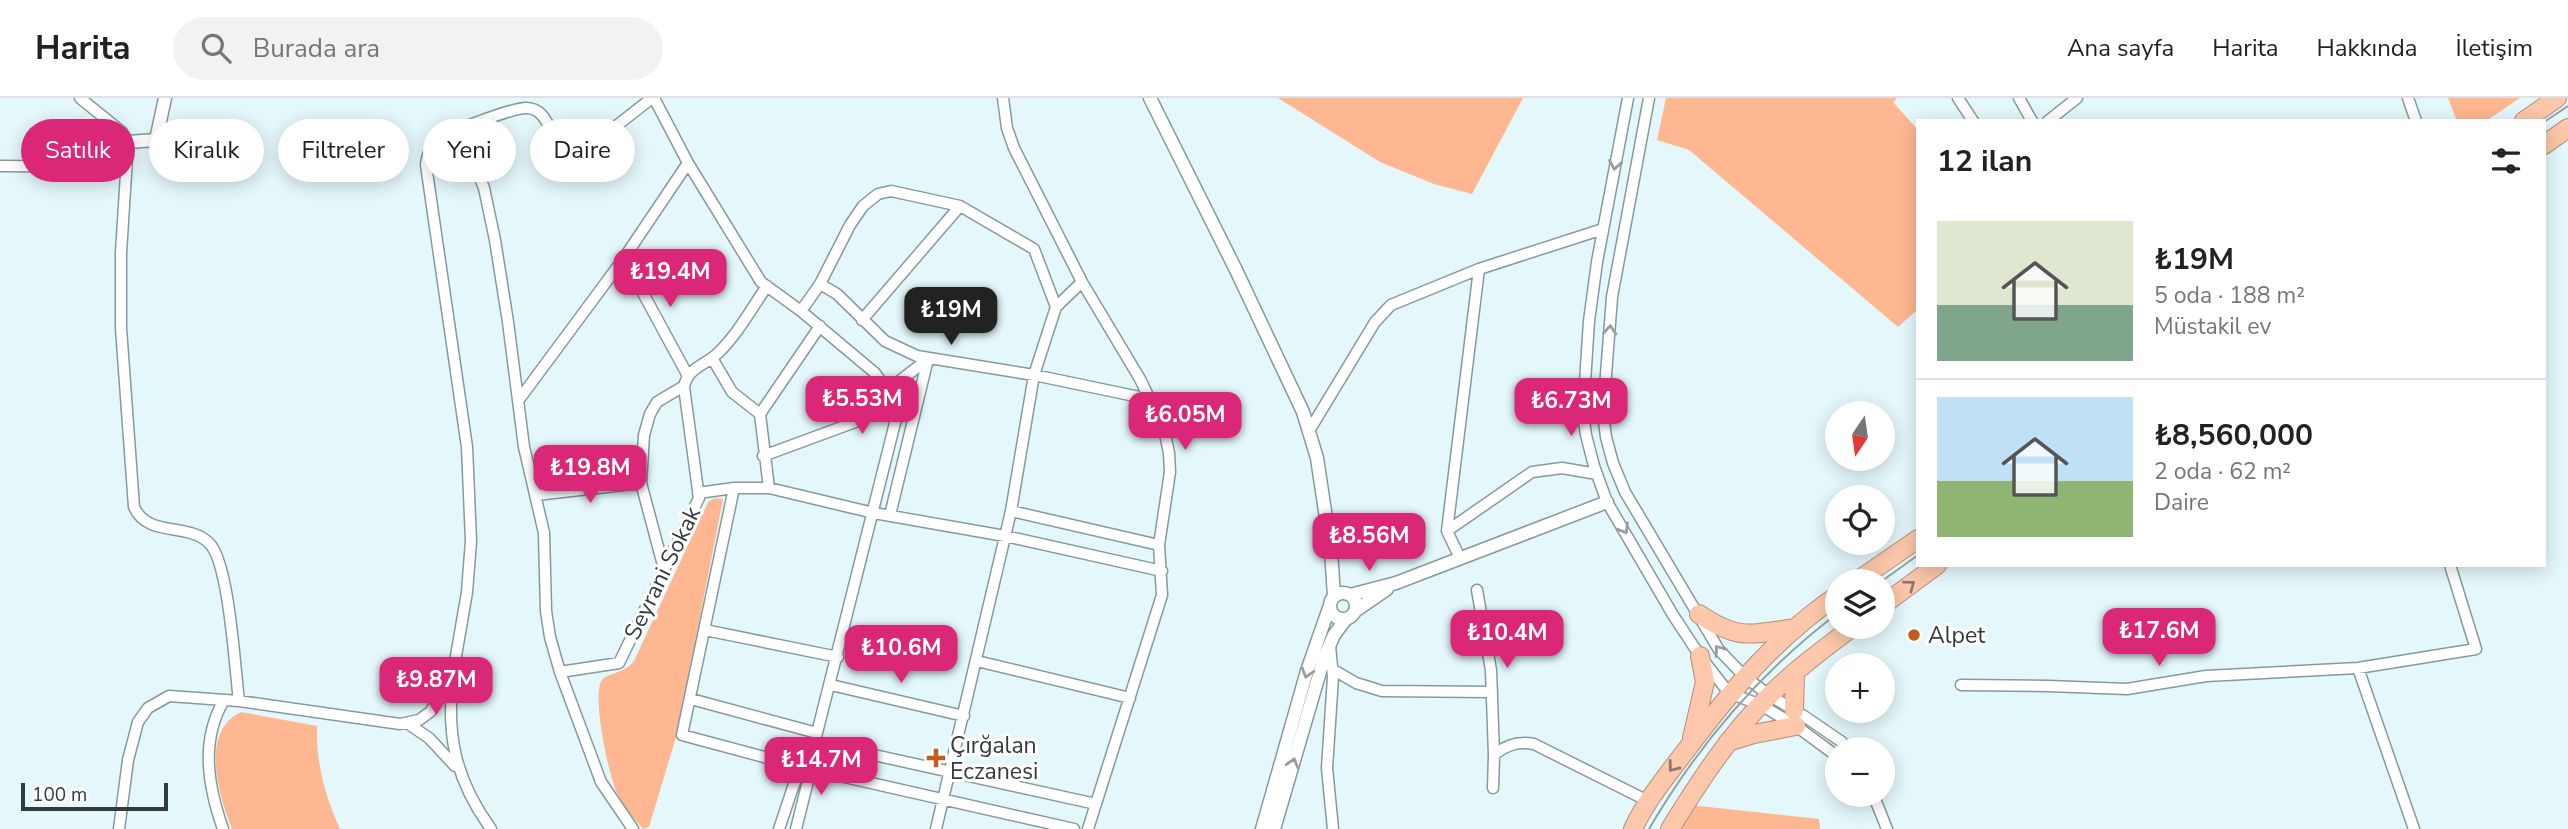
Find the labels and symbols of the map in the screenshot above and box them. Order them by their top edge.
one-way arrow [1608,159,1623,171]
pin: ₺19.4M [613,250,727,309]
pin: ₺19M [910,288,992,347]
one-way arrow [1602,324,1617,335]
pin: ₺5.53M [805,376,919,436]
pin: ₺6.73M [1514,378,1628,438]
pin: ₺6.05M [1128,392,1242,452]
north arrow [1825,401,1895,471]
pin: ₺19.8M [533,446,647,505]
street label: Seyrani Sokak [617,501,708,645]
pin: ₺8.56M [1312,514,1426,573]
one-way arrow [1615,521,1628,534]
one-way arrow [1902,581,1915,593]
pin: ₺17.6M [2102,608,2216,668]
pin: ₺10.4M [1450,610,1564,670]
place label: Alpet [1928,620,1986,651]
pin: ₺10.6M [844,626,958,685]
marker: Alpet [1906,627,1922,643]
one-way arrow [1714,645,1727,658]
pin: ₺9.87M [379,658,493,717]
one-way arrow [1300,666,1315,678]
place label: Çırğalan Eczanesi [950,730,1038,787]
pin: ₺14.7M [764,738,878,797]
marker: Çırğalan Eczanesi [928,750,944,766]
one-way arrow [1284,758,1299,770]
one-way arrow [1669,760,1681,772]
scale bar [21,780,168,812]

